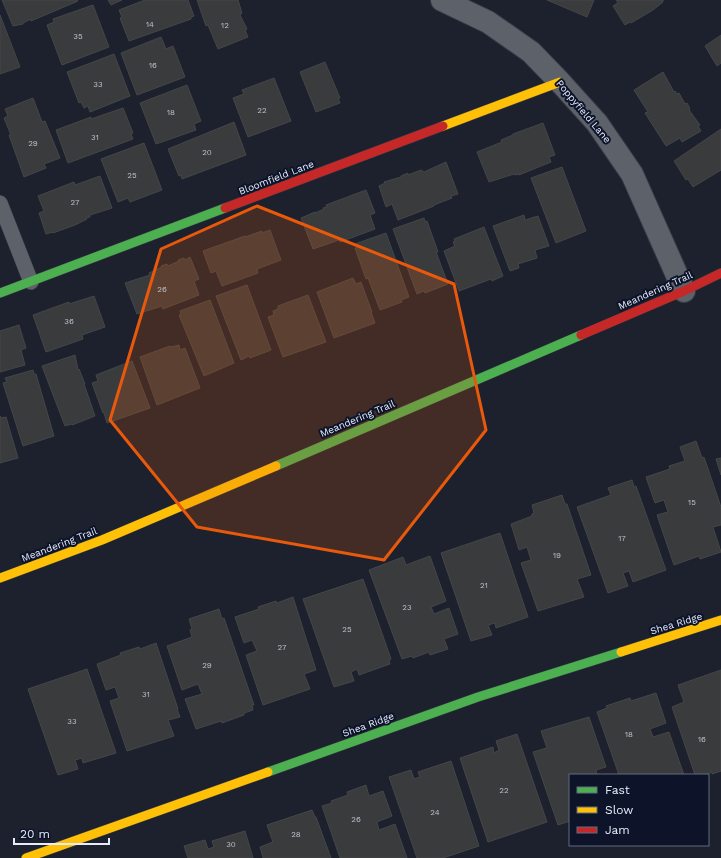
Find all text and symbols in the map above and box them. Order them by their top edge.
house number: 14 [146,20,154,29]
house number: 12 [221,21,229,30]
house number: 35 [73,32,83,41]
house number: 16 [149,61,157,70]
street label: Poppyfield Lane [554,78,613,145]
house number: 33 [93,80,103,89]
house number: 22 [257,106,267,115]
house number: 18 [167,108,175,117]
house number: 31 [91,133,99,142]
house number: 29 [28,139,38,148]
house number: 20 [202,148,212,157]
street label: Bloomfield Lane [237,158,316,197]
house number: 25 [127,171,137,180]
house number: 27 [71,198,80,207]
street label: Meandering Trail [616,269,694,312]
house number: 26 [157,285,167,294]
house number: 36 [64,317,74,326]
street label: Meandering Trail [318,398,396,439]
house number: 15 [688,498,696,507]
street label: Meandering Trail [20,525,99,564]
house number: 17 [618,534,626,543]
house number: 19 [553,551,561,560]
house number: 21 [480,581,488,590]
house number: 23 [402,603,412,612]
street label: Shea Ridge [649,610,704,637]
house number: 25 [342,625,352,634]
house number: 27 [278,643,287,652]
house number: 29 [202,661,212,670]
house number: 31 [142,690,150,699]
street label: Shea Ridge [341,710,396,739]
house number: 33 [67,717,77,726]
house number: 18 [625,730,633,739]
house number: 16 [698,735,706,744]
legend [569,774,709,846]
text: Fast [605,783,630,797]
house number: 22 [499,786,509,795]
text: Slow [605,803,633,817]
house number: 24 [430,808,440,817]
house number: 26 [351,815,361,824]
scale bar [14,820,109,846]
text: Jam [605,823,630,837]
text: 20 m [20,827,50,841]
house number: 28 [291,830,301,839]
house number: 30 [226,840,236,849]

